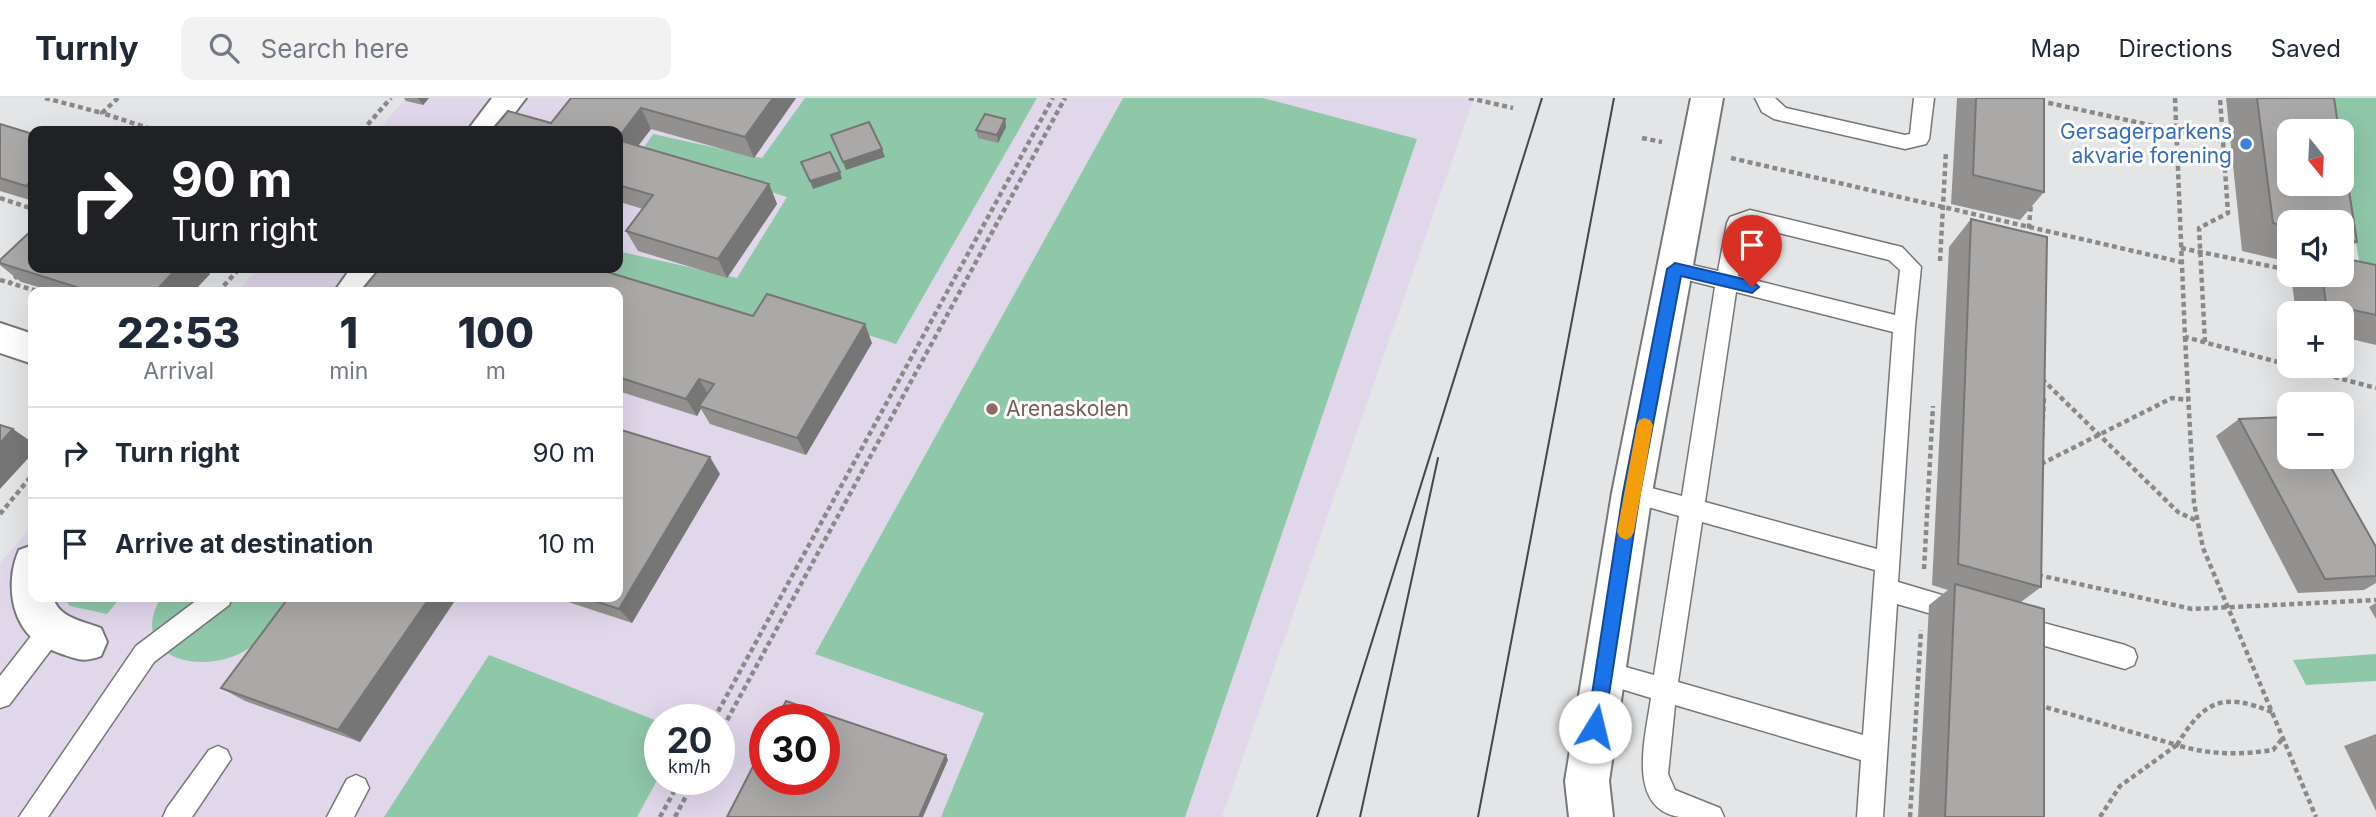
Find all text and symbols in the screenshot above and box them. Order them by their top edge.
search box [181,17,671,80]
text: Turnly [35,28,139,68]
icon: search [205,29,243,67]
text: Search here [261,33,409,64]
text: Map [2031,34,2080,63]
text: Directions [2118,34,2233,63]
text: Saved [2271,34,2341,63]
place label: Gersagerparkens akvarie forening [2060,119,2232,168]
north arrow [2277,119,2354,196]
map controls [2277,119,2354,469]
marker: Gersagerparkens akvarie forening [2238,136,2254,152]
text: 90 m [171,150,292,209]
icon: right [56,154,147,245]
text: Turn right [171,210,318,249]
button: sound [2277,210,2354,287]
pin [1722,215,1782,287]
icon: arrive [1733,226,1771,264]
button: + [2277,301,2354,378]
text: 22:53 [117,307,240,358]
text: 1 [340,307,358,358]
text: 100 [457,307,534,358]
text: Arrival [143,357,214,385]
text: min [329,357,368,385]
text: m [486,357,506,385]
button: − [2277,392,2354,469]
place label: Arenaskolen [1006,396,1129,421]
marker: Arenaskolen [984,401,1000,417]
icon: right [56,434,94,472]
text: Turn right [115,437,240,468]
text: 90 m [532,437,595,468]
icon: arrive [56,525,94,563]
text: Arrive at destination [115,528,374,559]
text: 10 m [538,528,595,559]
position arrow [1558,690,1632,764]
speed limit sign: 30 [749,704,840,795]
text: 20 [667,719,712,761]
text: km/h [668,756,711,777]

